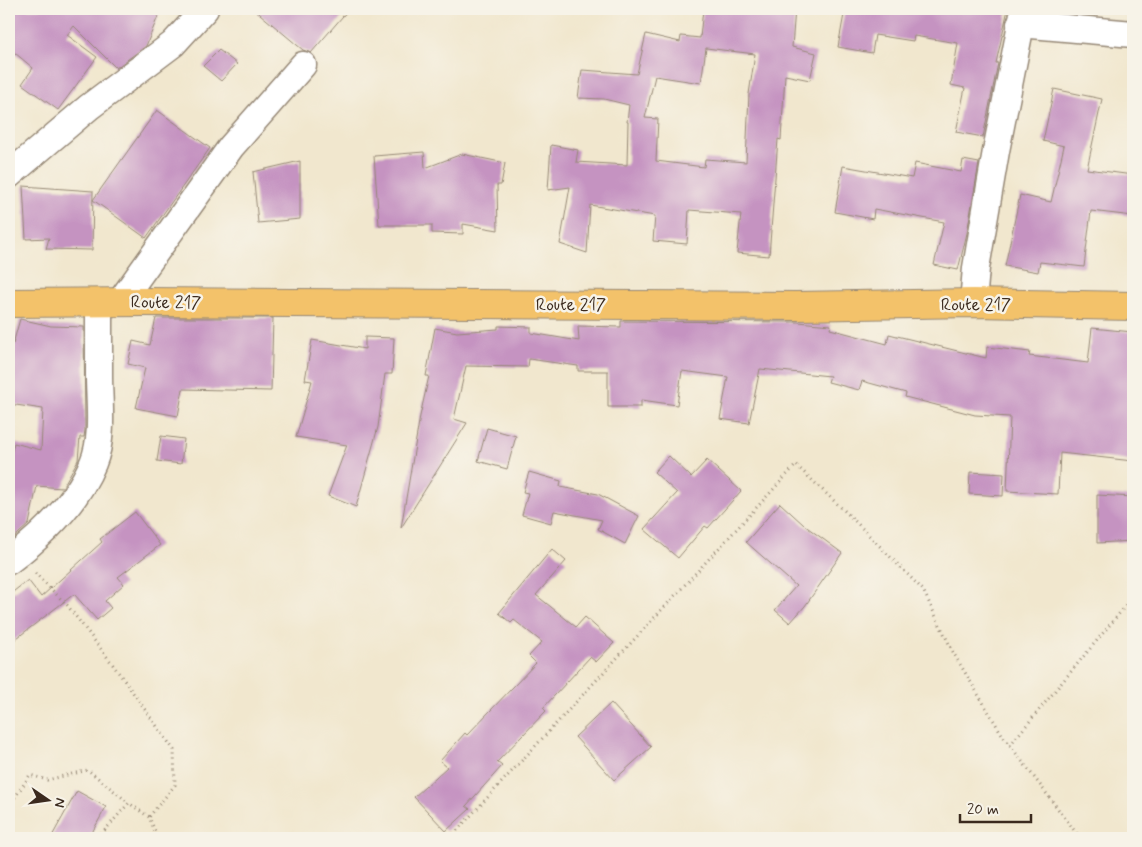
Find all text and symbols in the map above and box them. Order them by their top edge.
street label: Route 217 [130,290,202,316]
street label: Route 217 [536,293,606,317]
street label: Route 217 [941,293,1011,317]
north arrow [22,774,72,824]
scale bar [960,792,1031,824]
text: N [50,796,70,809]
text: 20 m [967,800,999,820]

